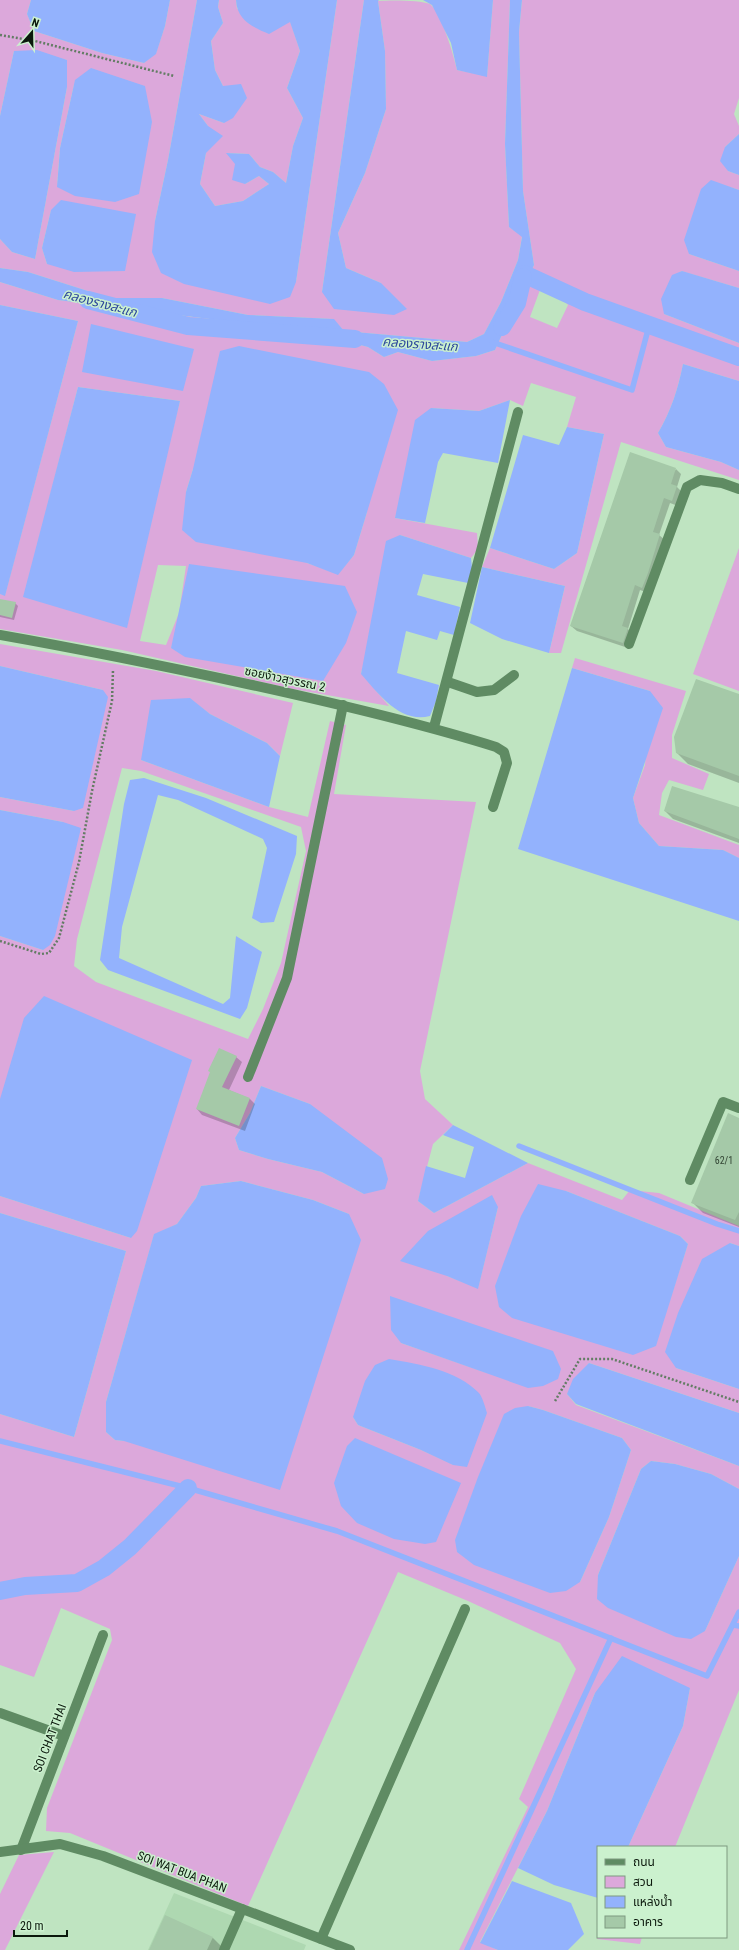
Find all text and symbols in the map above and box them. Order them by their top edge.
north arrow [12,12,52,52]
text: N [30,16,41,30]
water label: คลองรางสะแก [62,286,140,320]
water label: คลองรางสะแก [382,334,459,354]
street label: ซอยง้าวสุวรรณ 2 [243,664,327,694]
house number: 62/1 [715,1155,733,1166]
street label: SOI CHAT THAI [31,1702,69,1774]
legend [597,1846,727,1938]
street label: SOI WAT BUA PHAN [135,1849,229,1895]
text: ถนน [633,1855,655,1869]
text: สวน [633,1875,653,1889]
text: แหล่งน้ำ [633,1893,672,1909]
scale bar [14,1912,67,1938]
text: อาคาร [633,1915,663,1929]
text: 20 m [20,1919,44,1933]

